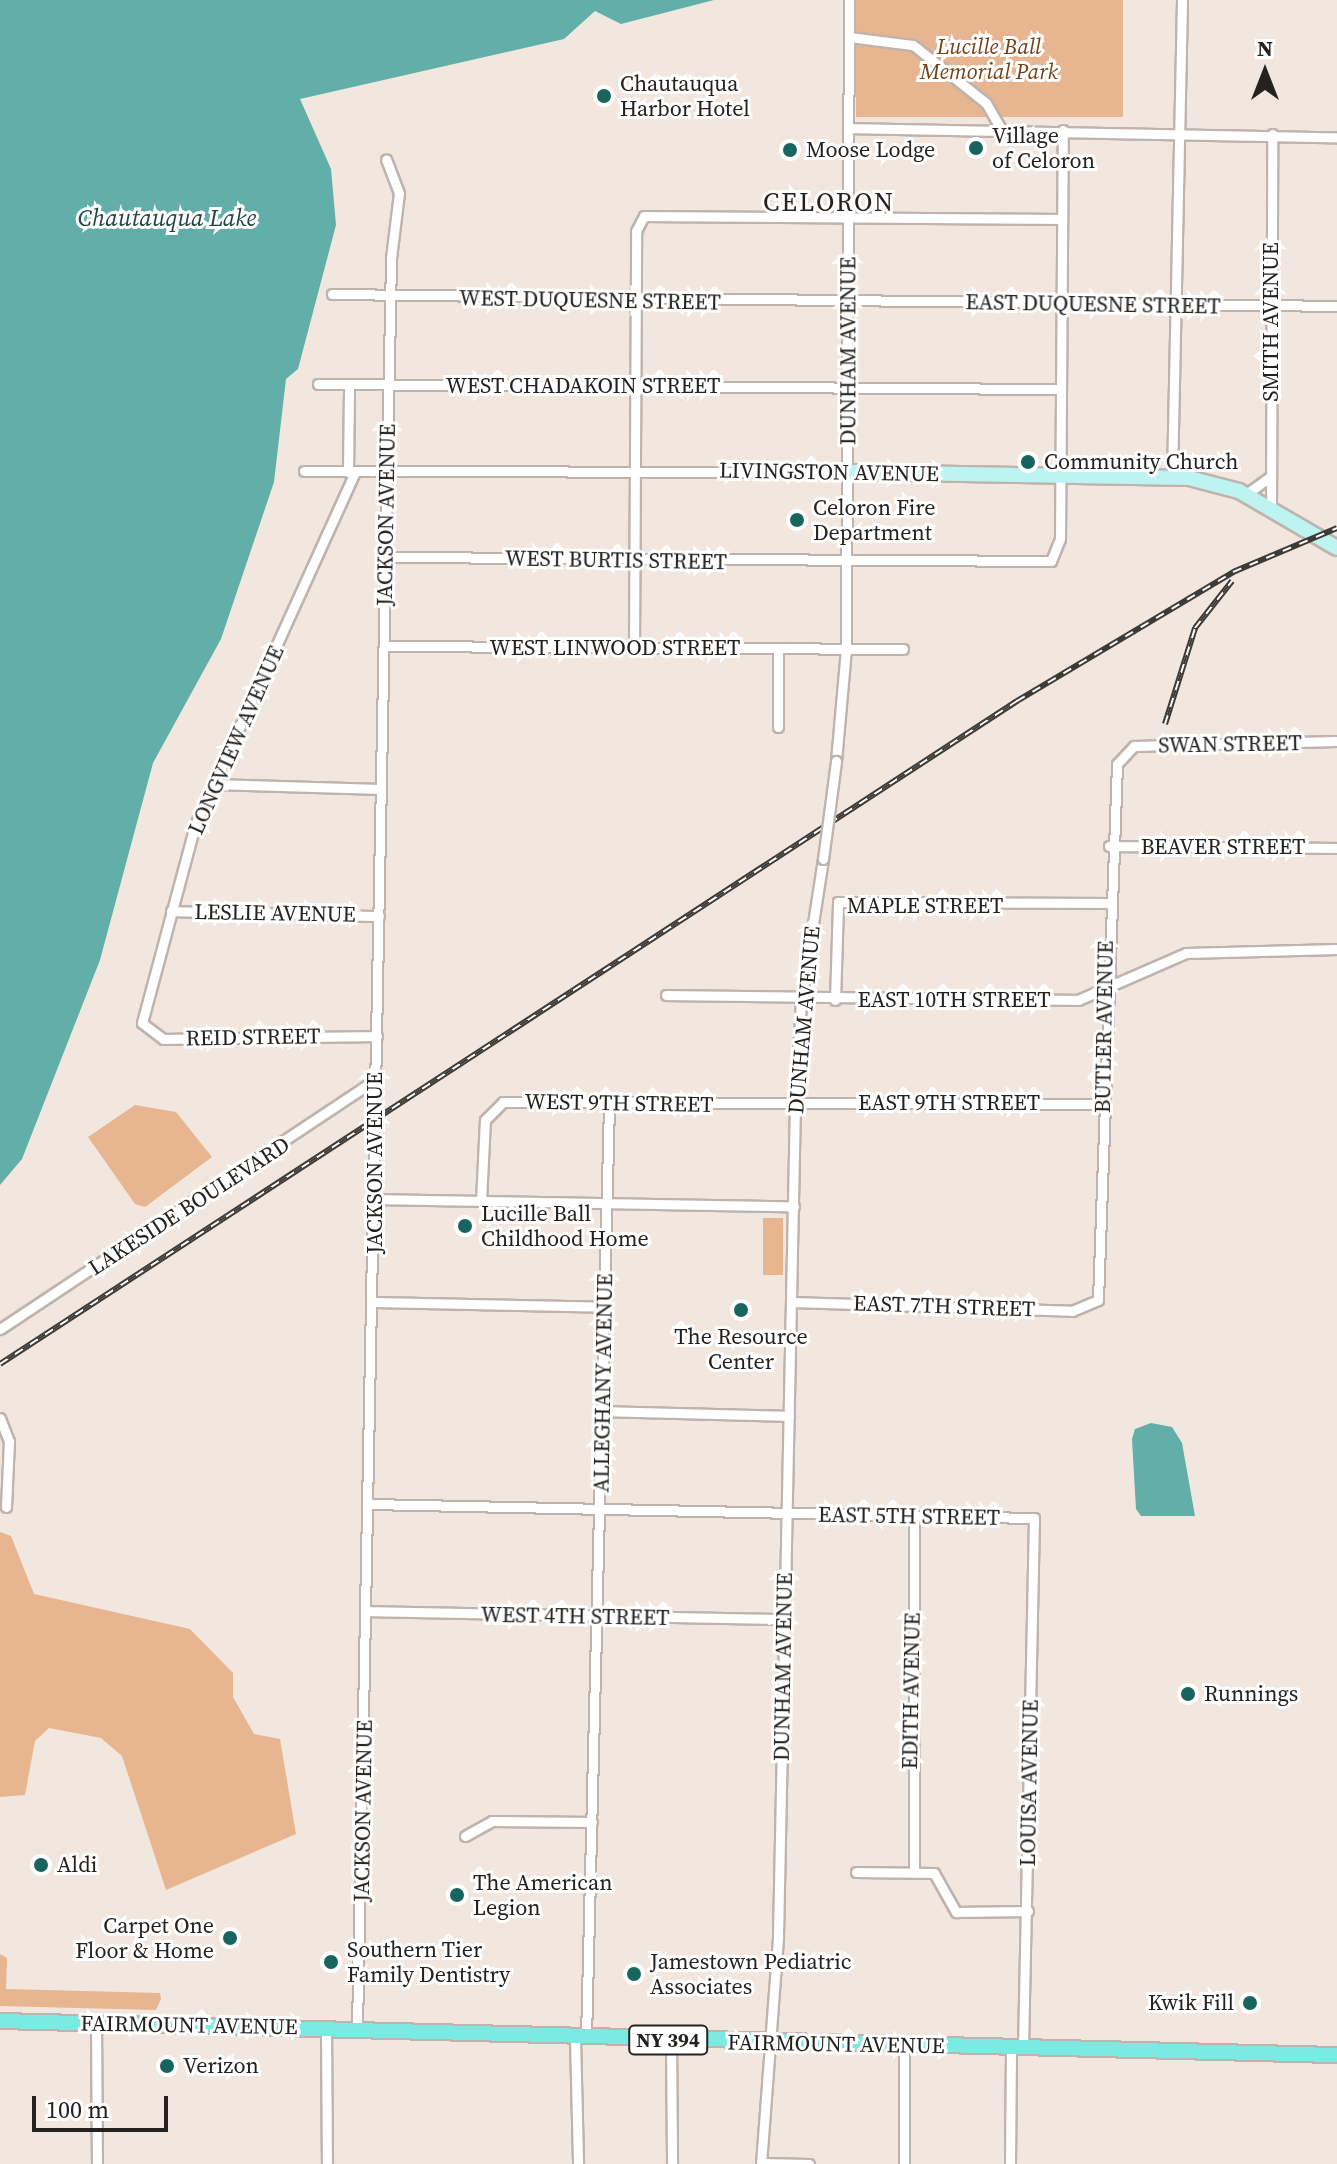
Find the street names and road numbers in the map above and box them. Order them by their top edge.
street label: SMITH AVENUE [1258,242,1284,402]
street label: DUNHAM AVENUE [835,257,861,445]
street label: WEST DUQUESNE STREET [459,285,721,315]
street label: EAST DUQUESNE STREET [965,289,1221,319]
street label: WEST CHADAKOIN STREET [445,373,721,399]
street label: JACKSON AVENUE [371,424,401,606]
street label: LIVINGSTON AVENUE [719,457,939,487]
street label: WEST BURTIS STREET [504,545,728,575]
street label: WEST LINWOOD STREET [489,635,741,661]
street label: LONGVIEW AVENUE [182,641,290,839]
street label: SWAN STREET [1158,730,1302,758]
street label: BEAVER STREET [1141,834,1305,860]
street label: MAPLE STREET [847,893,1003,919]
street label: LESLIE AVENUE [194,898,356,928]
street label: DUNHAM AVENUE [783,925,825,1115]
street label: BUTLER AVENUE [1089,941,1119,1113]
street label: EAST 10TH STREET [857,987,1051,1013]
street label: REID STREET [185,1023,321,1051]
street label: JACKSON AVENUE [362,1072,388,1254]
street label: WEST 9TH STREET [524,1088,714,1118]
street label: EAST 9TH STREET [858,1090,1040,1116]
street label: LAKESIDE BOULEVARD [84,1131,294,1281]
street label: ALLEGHANY AVENUE [588,1273,618,1493]
street label: EAST 7TH STREET [852,1290,1036,1322]
street label: EAST 5TH STREET [818,1501,1000,1531]
street label: DUNHAM AVENUE [768,1573,798,1761]
street label: WEST 4TH STREET [480,1601,670,1631]
street label: EDITH AVENUE [896,1612,926,1770]
street label: LOUISA AVENUE [1014,1699,1044,1867]
street label: JACKSON AVENUE [348,1720,378,1902]
street label: FAIRMOUNT AVENUE [80,2010,298,2040]
road number: NY 394 [628,2024,708,2056]
street label: FAIRMOUNT AVENUE [727,2029,945,2059]

